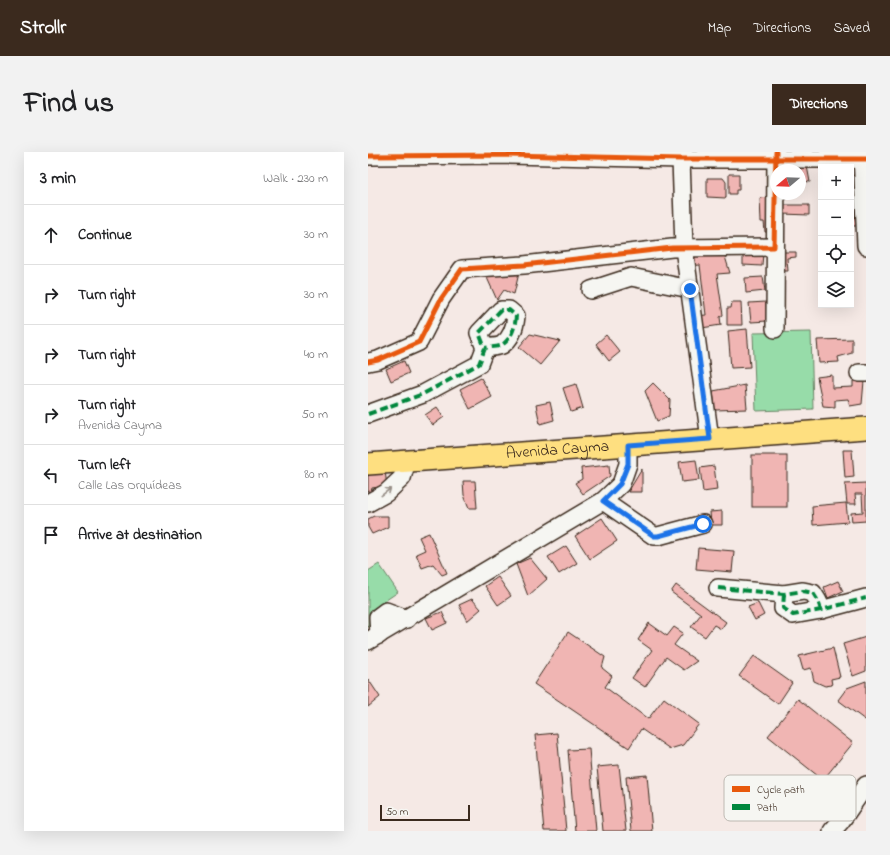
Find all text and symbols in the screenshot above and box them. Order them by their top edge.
text: Strollr [20,15,66,42]
text: Map [708,18,731,39]
text: Directions [753,18,811,39]
text: Saved [833,18,870,39]
text: Find us [24,84,114,125]
button: Directions [772,84,866,125]
north arrow [770,164,806,200]
map controls [818,164,854,308]
button: + [818,164,854,200]
text: 3 min [40,166,76,191]
text: Walk · 230 m [263,169,328,188]
button: − [818,200,854,236]
icon: ahead [40,224,62,246]
text: Continue [78,224,132,246]
text: 30 m [304,225,328,244]
button: locate [818,236,854,272]
button: layers [818,272,854,308]
route end [681,280,699,298]
icon: right [40,284,62,306]
text: Turn right [78,284,136,306]
text: 30 m [304,285,328,304]
icon: right [40,344,62,366]
text: Turn right [78,344,136,366]
text: 40 m [304,345,328,364]
text: Turn right [78,394,136,416]
icon: right [40,404,62,426]
text: 50 m [302,405,328,424]
text: Avenida Cayma [78,416,162,435]
street label: Avenida Cayma [505,435,610,466]
text: Turn left [78,454,131,476]
icon: left [40,464,62,486]
text: 80 m [304,465,328,484]
text: Calle Las Orquídeas [78,476,182,495]
one-way arrow [381,488,392,496]
route start [694,515,712,533]
icon: arrive [40,524,62,546]
text: Arrive at destination [78,524,202,546]
legend [724,775,856,821]
text: Cycle path [757,782,805,799]
text: Path [757,800,778,816]
scale bar [380,803,470,822]
text: 50 m [386,804,408,820]

